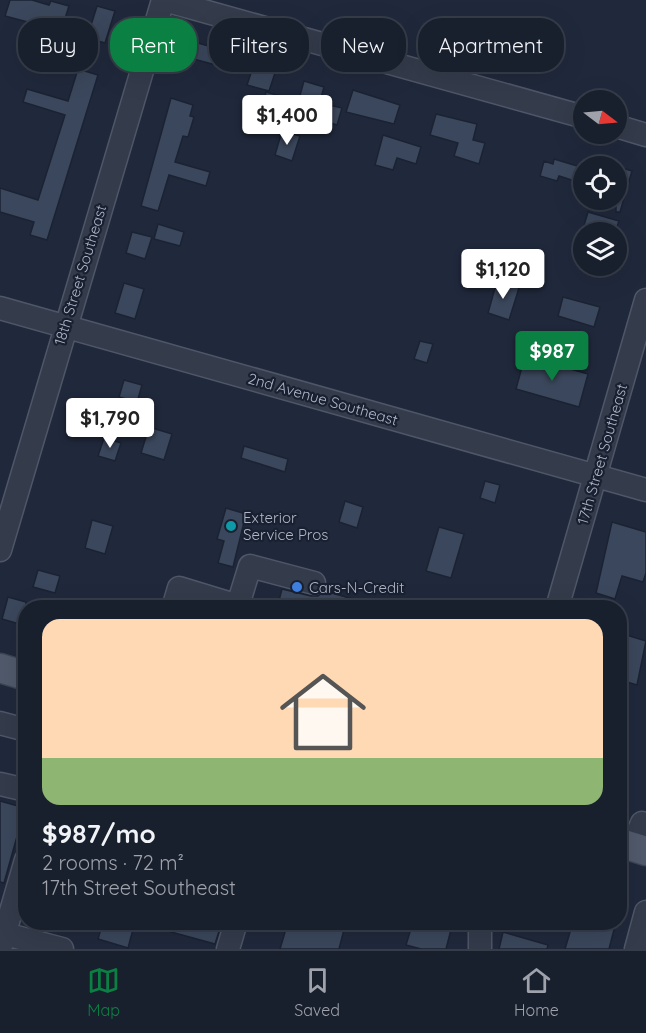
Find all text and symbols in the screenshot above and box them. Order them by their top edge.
chip: Buy [18,18,98,72]
chip: Rent [110,18,197,72]
chip: Filters [209,18,309,72]
chip: New [321,18,406,72]
chip: Apartment [418,18,564,72]
north arrow [573,90,627,144]
map controls [573,90,627,276]
pin: $1,400 [238,95,336,146]
text: $1,400 [256,102,318,127]
button: locate [573,156,627,210]
street label: 18th Street Southeast [50,202,110,348]
button: layers [573,222,627,276]
pin: $1,120 [454,249,552,300]
text: $1,120 [475,256,531,281]
pin: $987 [516,331,588,382]
text: $987 [529,338,575,363]
street label: 2nd Avenue Southeast [246,369,400,429]
street label: 17th Street Southeast [573,381,631,527]
pin: $1,790 [61,398,159,449]
text: $1,790 [80,405,140,430]
place label: Exterior Service Pros [243,508,328,544]
marker: Exterior Service Pros [224,519,238,533]
place label: Cars-N-Credit [309,578,404,597]
marker: Cars-N-Credit [290,580,304,594]
icon: home [269,658,377,766]
text: $987/mo [42,817,156,850]
text: 2 rooms · 72 m² [42,850,184,875]
text: 17th Street Southeast [42,875,236,900]
tab: Map [87,964,120,1020]
tab: Saved [294,964,340,1020]
tab: Home [514,964,559,1020]

